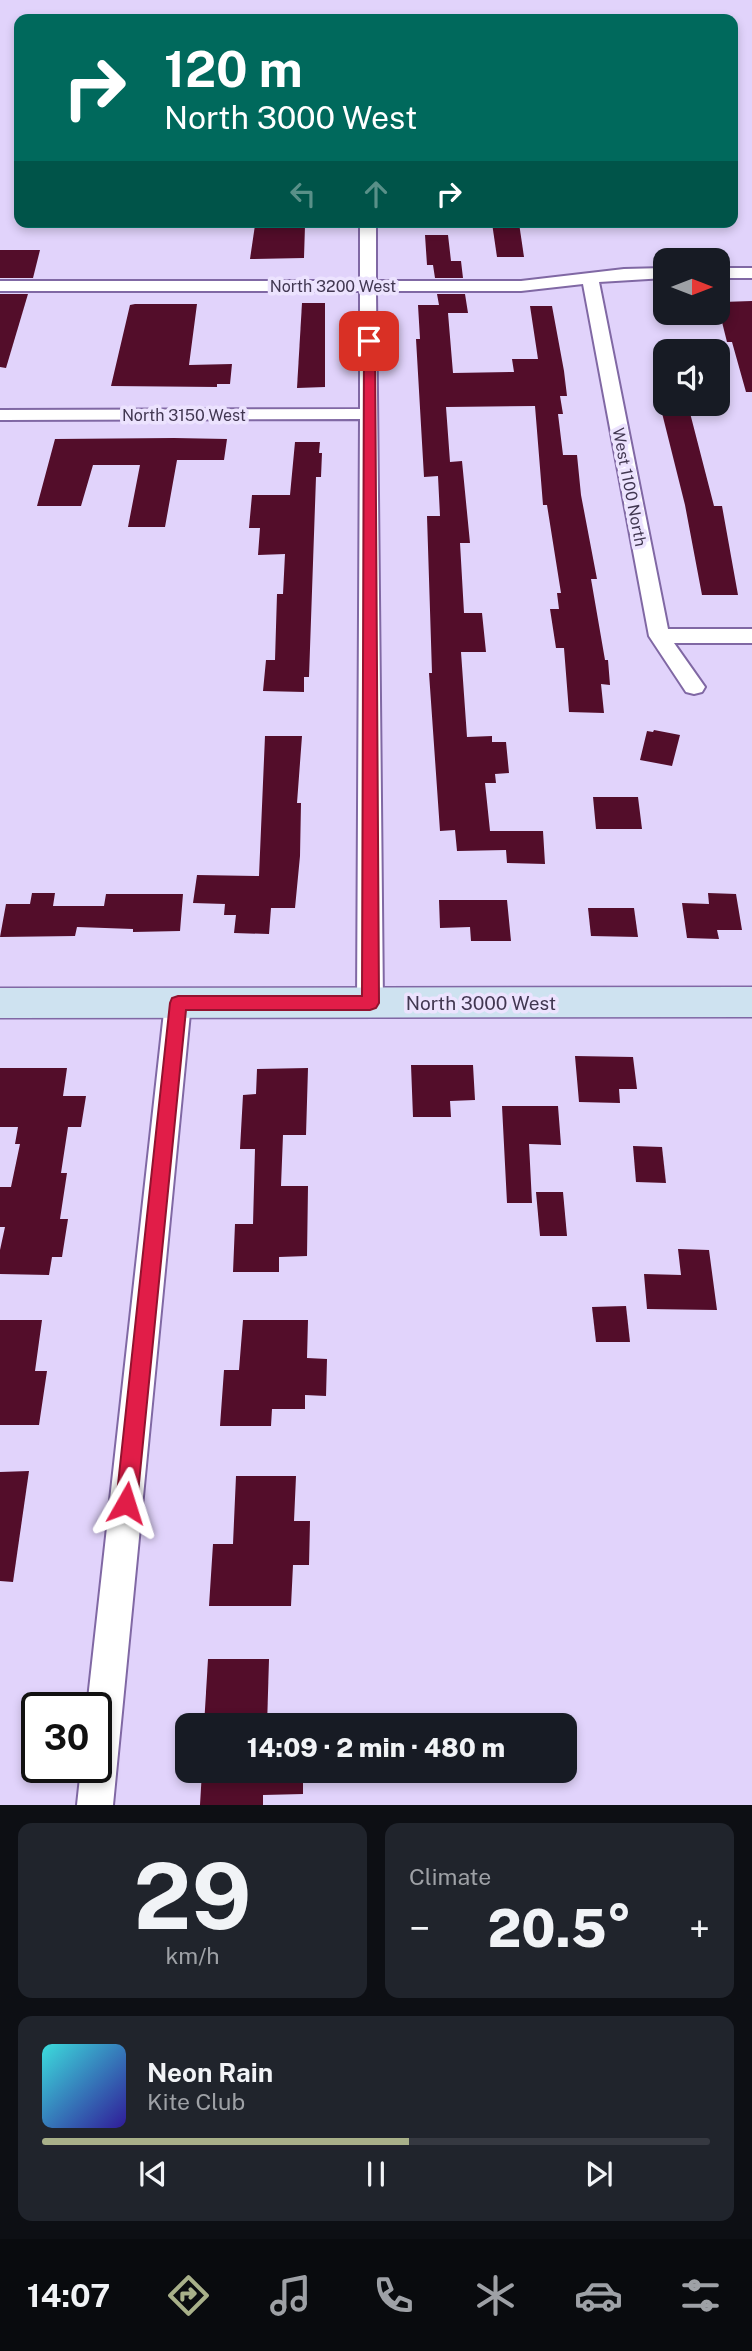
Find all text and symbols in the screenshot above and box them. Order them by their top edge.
text: 120 m [164,40,303,98]
icon: right [49,42,140,133]
text: North 3000 West [164,99,417,136]
icon: left [284,175,322,213]
icon: ahead [357,175,395,213]
icon: right [430,175,468,213]
north arrow [653,248,730,326]
map controls [653,248,730,416]
street label: North 3200 West [270,277,396,296]
pin [339,311,399,371]
icon: arrive [350,322,388,360]
button: sound [653,339,730,416]
street label: North 3150 West [122,406,246,425]
street label: West 1100 North [609,426,650,548]
street label: North 3000 West [406,992,556,1014]
position arrow [89,1466,163,1540]
speed limit sign: 30 [21,1692,112,1783]
text: 14:09 · 2 min · 480 m [247,1732,505,1763]
text: 29 [134,1843,251,1949]
text: Climate [409,1863,491,1890]
text: 20.5° [487,1898,632,1959]
text: − [409,1906,430,1951]
text: + [689,1906,710,1951]
text: km/h [165,1942,220,1969]
text: Neon Rain [147,2057,273,2088]
text: Kite Club [147,2088,245,2115]
icon: previous [134,2155,172,2193]
icon: pause [357,2155,395,2193]
icon: next [580,2155,618,2193]
icon: directions [164,2271,213,2320]
icon: music [266,2271,315,2320]
icon: phone [369,2271,418,2320]
icon: climate [471,2271,520,2320]
icon: car [574,2271,623,2320]
icon: filters [676,2271,725,2320]
text: 14:07 [27,2277,110,2314]

